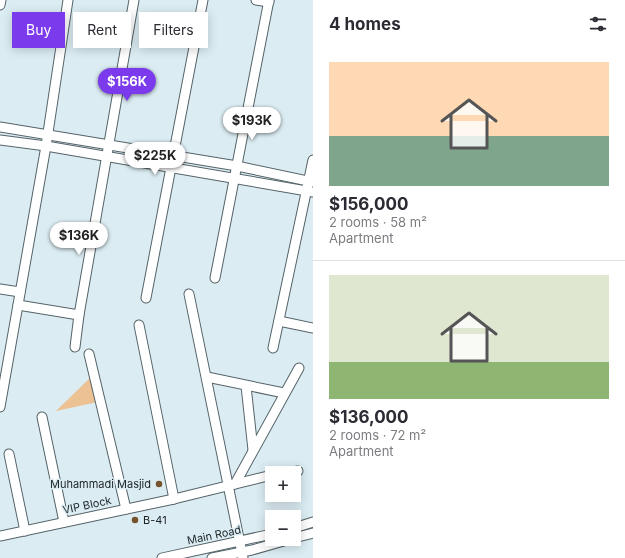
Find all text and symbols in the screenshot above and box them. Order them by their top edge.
chip: Buy [12,12,65,48]
chip: Rent [73,12,131,48]
chip: Filters [139,12,208,48]
icon: filters [587,13,609,35]
text: 4 homes [329,14,401,34]
pin: $156K [99,68,155,102]
text: $156K [107,73,147,89]
icon: home [433,88,505,160]
pin: $193K [224,107,280,141]
text: $193K [232,112,272,128]
pin: $225K [127,142,183,176]
text: $225K [134,147,176,163]
text: $156,000 [329,194,408,214]
text: 2 rooms · 58 m² [329,214,427,230]
pin: $136K [51,222,107,256]
text: $136K [59,227,99,243]
text: Apartment [329,230,394,246]
icon: home [433,301,505,373]
text: $136,000 [329,407,409,427]
text: 2 rooms · 72 m² [329,427,426,443]
text: Apartment [329,443,394,459]
map controls [265,466,301,546]
button: + [265,466,301,502]
place label: Muhammadi Masjid [50,477,151,491]
marker: Muhammadi Masjid [154,479,164,489]
street label: VIP Block [61,493,113,517]
button: − [265,510,301,546]
place label: B-41 [143,513,167,527]
marker: B-41 [130,515,140,525]
street label: Main Road [186,522,242,548]

